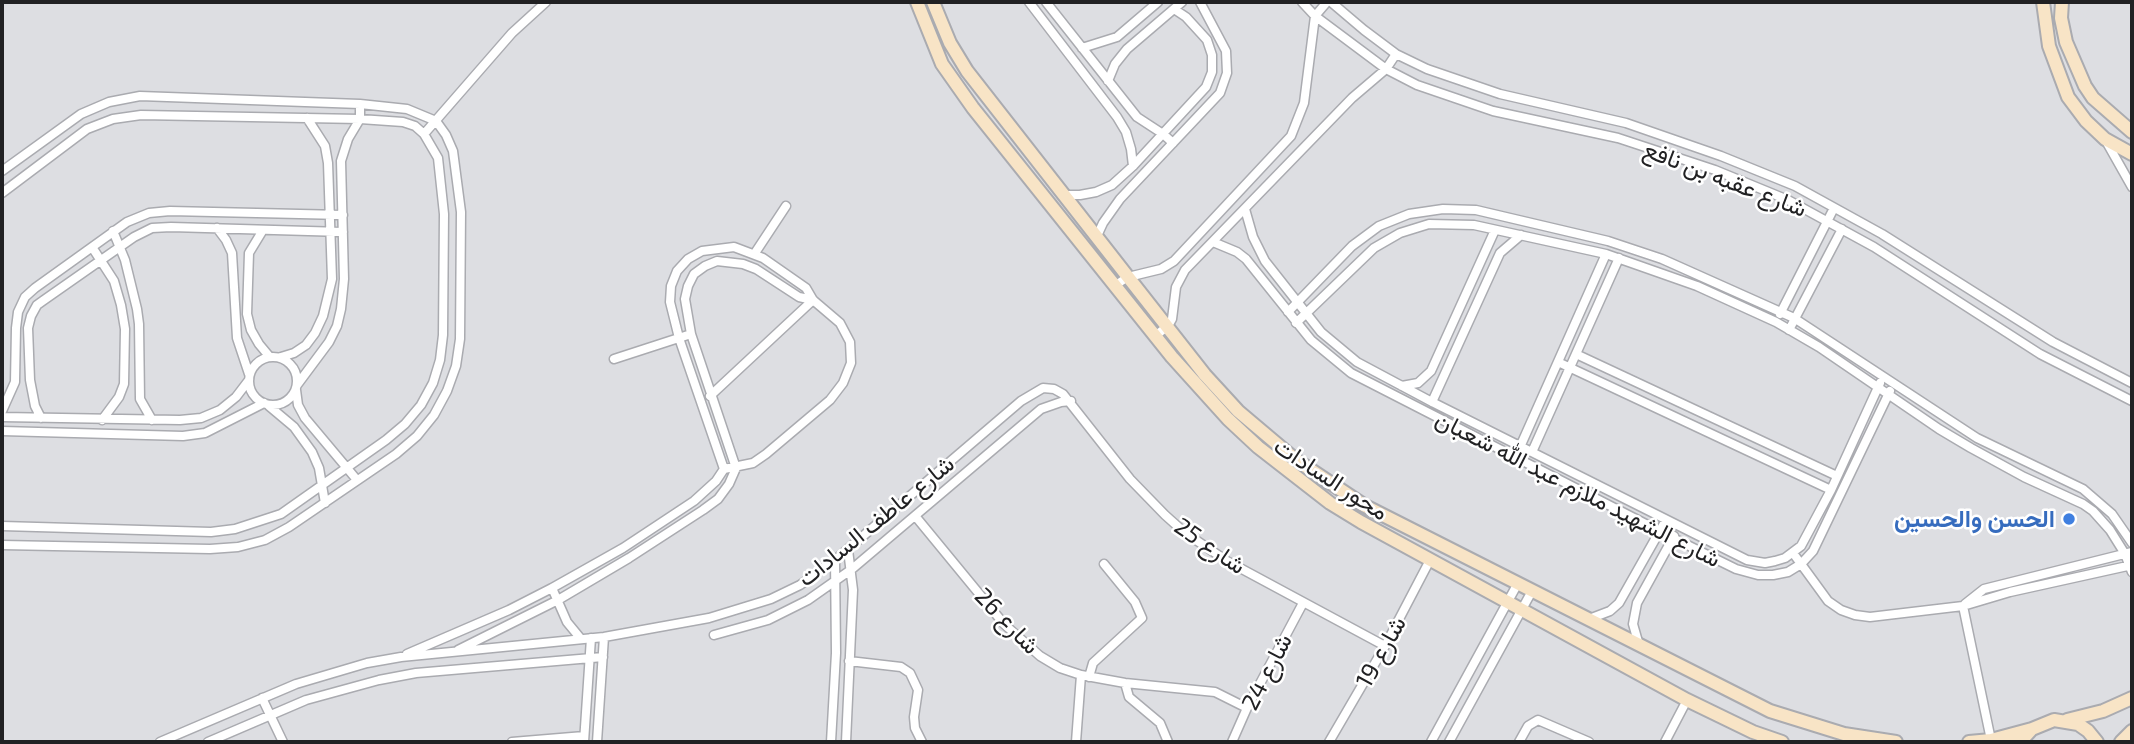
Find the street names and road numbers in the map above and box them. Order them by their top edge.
street label: شارع عقبه بن نافع [1639,135,1811,223]
street label: شارع الشهيد ملازم عبد الله شعبان [1431,404,1725,574]
street label: محور السادات [1268,431,1394,527]
street label: شارع عاطف السادات [792,449,960,593]
street label: شارع 25 [1169,512,1251,580]
street label: شارع 26 [969,582,1045,660]
street label: شارع 19 [1350,611,1412,693]
street label: شارع 24 [1236,629,1298,715]

